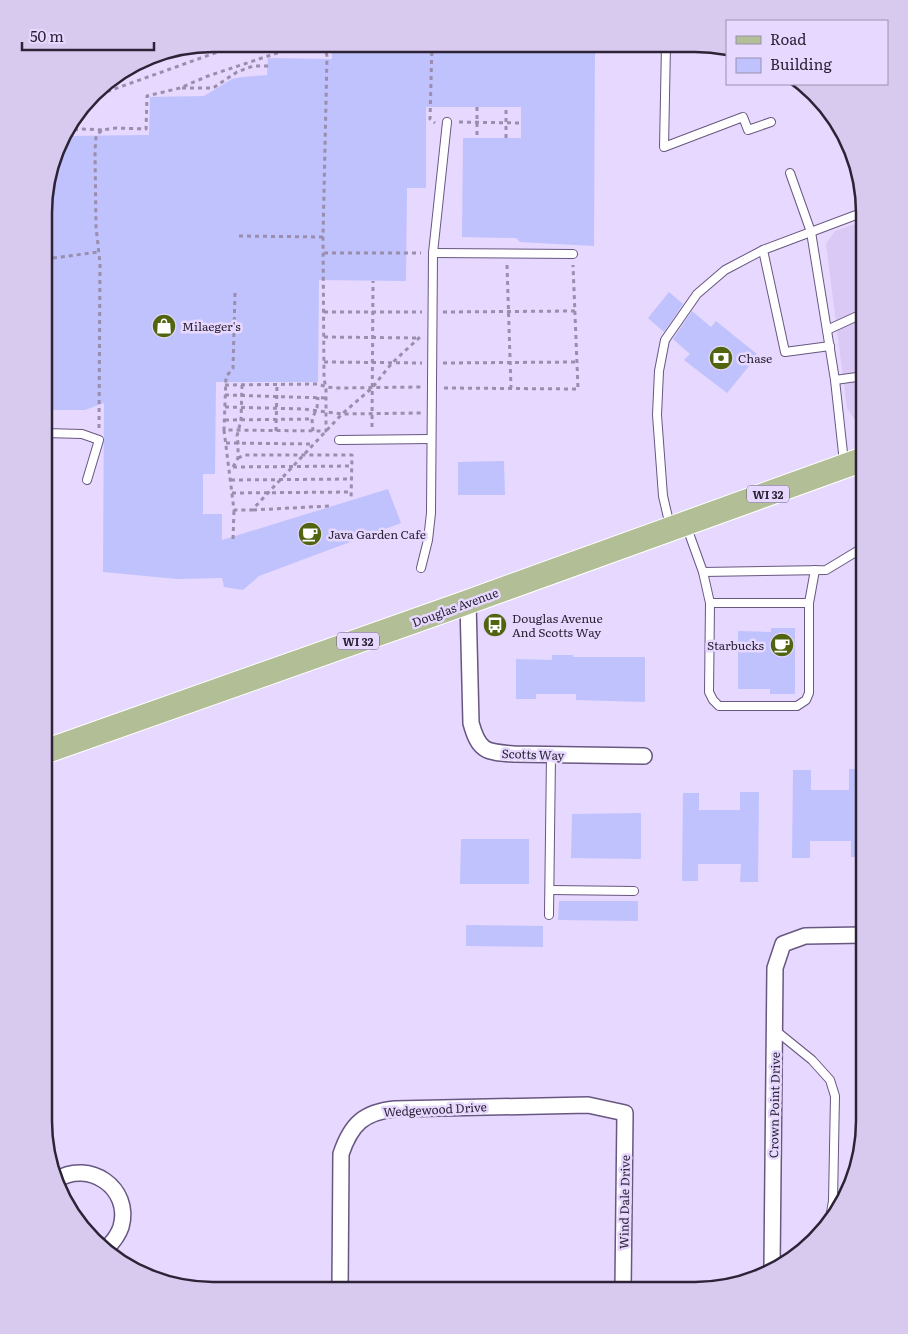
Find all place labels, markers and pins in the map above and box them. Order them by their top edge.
shop icon: Milaeger's [151,313,177,339]
place label: Milaeger's [182,317,241,335]
bank icon: Chase [708,345,734,371]
place label: Chase [738,349,772,367]
cafe icon: Java Garden Cafe [297,521,323,547]
place label: Java Garden Cafe [328,525,426,543]
place label: Douglas Avenue And Scotts Way [512,609,603,641]
bus stop icon: Douglas Avenue And Scotts Way [482,612,508,638]
cafe icon: Starbucks [769,632,795,658]
place label: Starbucks [707,636,765,654]

